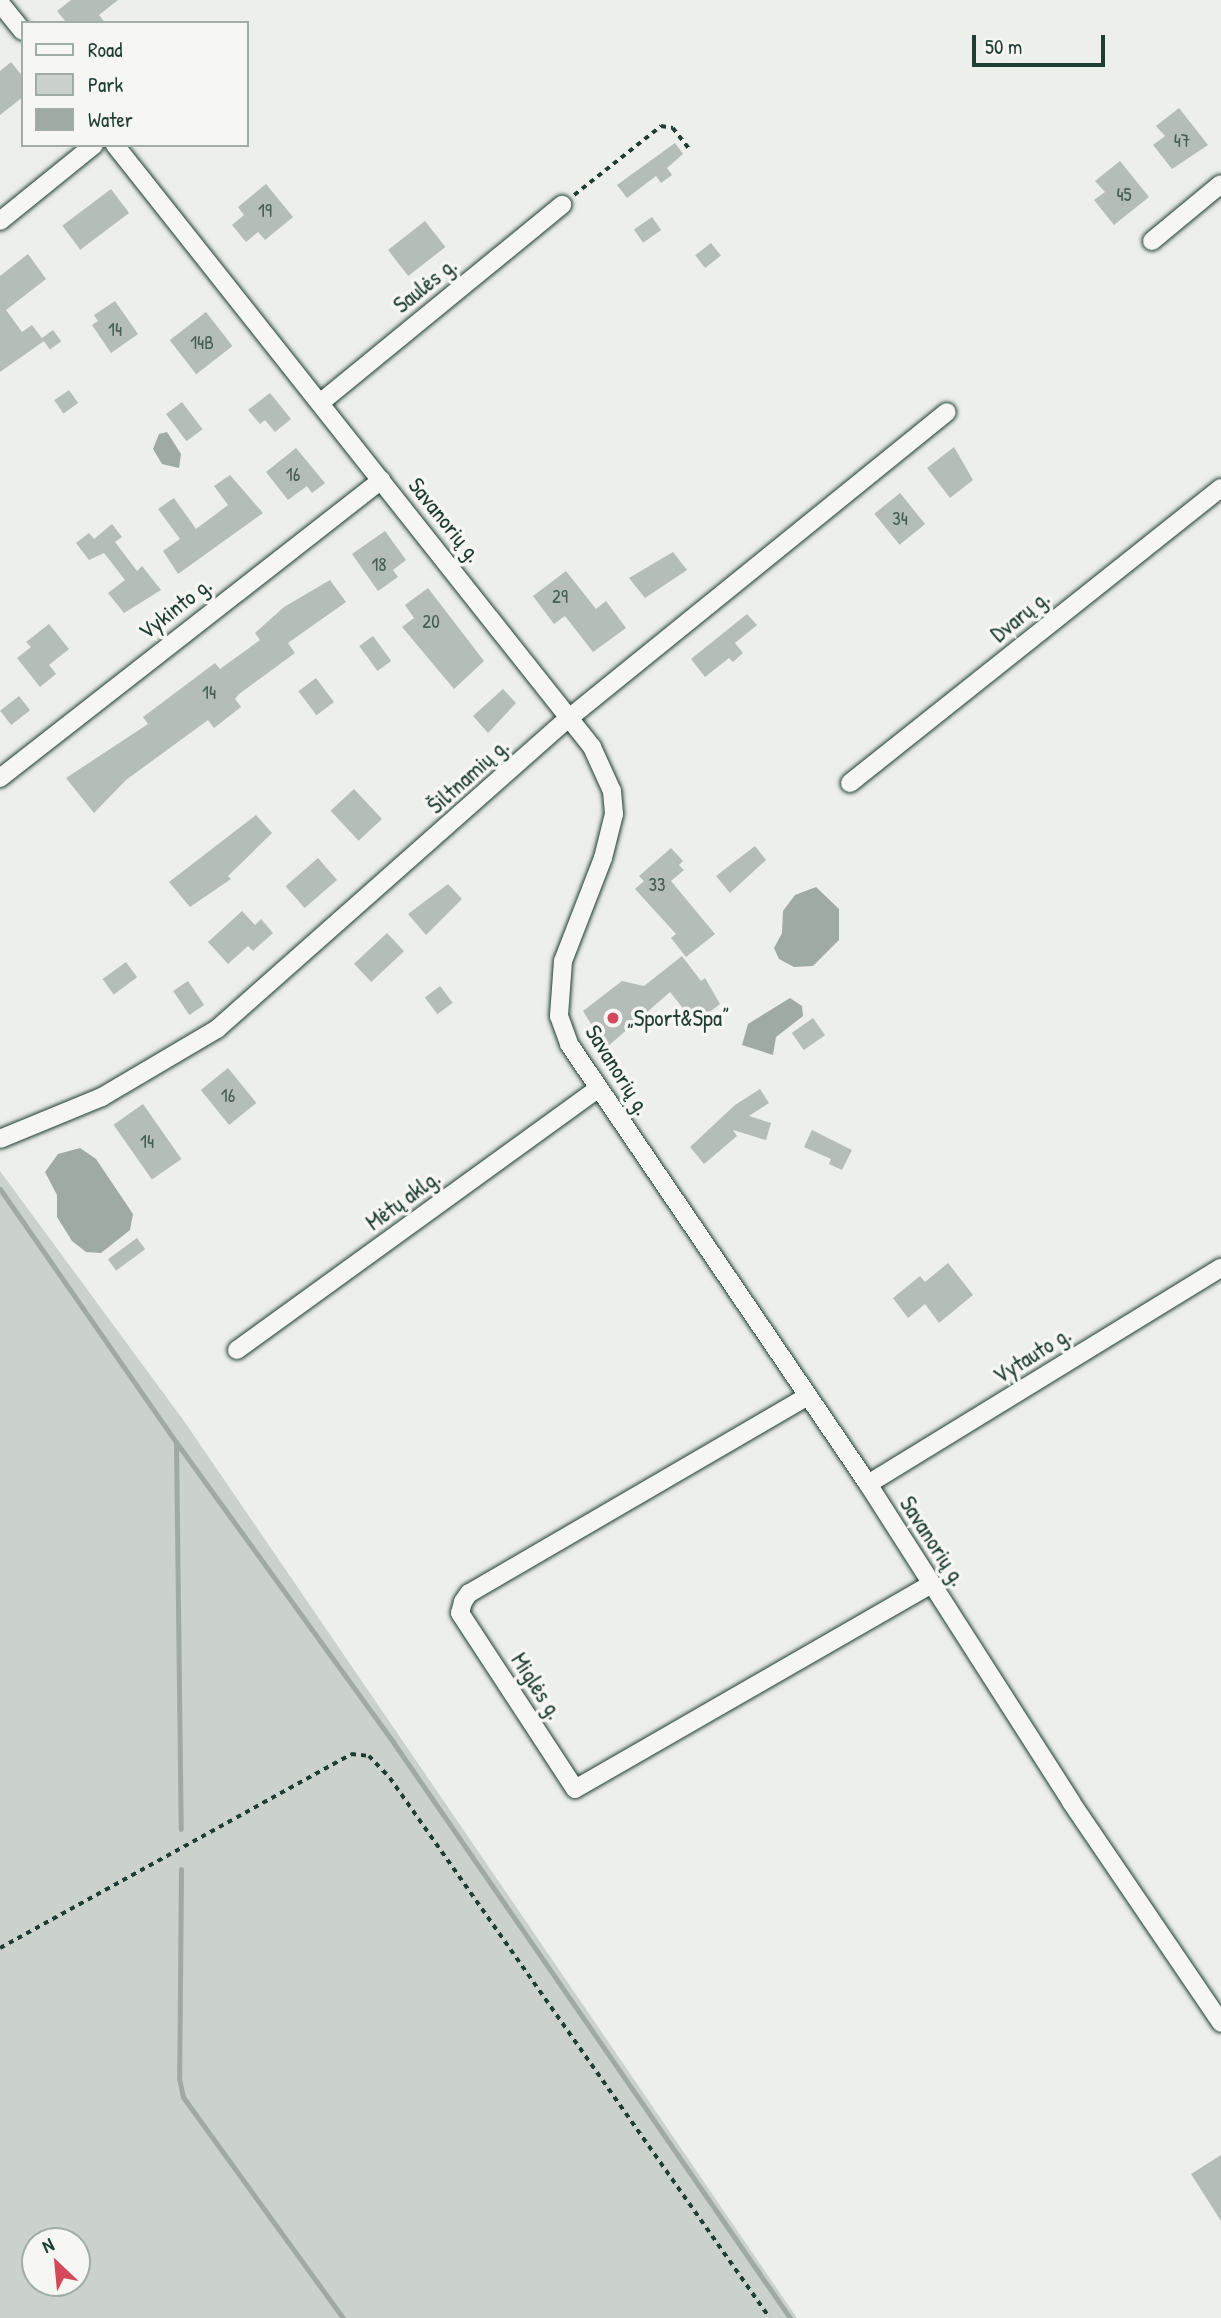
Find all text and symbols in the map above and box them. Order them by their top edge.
legend [21,21,248,147]
scale bar [976,21,1109,65]
text: 50 m [985,32,1022,61]
text: Road [88,35,122,64]
text: Park [88,70,123,99]
text: Water [88,105,133,134]
house number: 47 [1174,130,1190,152]
house number: 45 [1116,184,1132,206]
house number: 19 [258,200,272,222]
street label: Saulės g. [388,251,462,319]
house number: 14 [108,319,122,341]
house number: 14B [190,332,214,354]
house number: 16 [286,464,300,486]
street label: Savanorių g. [402,472,488,568]
house number: 34 [892,508,908,530]
house number: 18 [371,554,387,576]
street label: Vykinto g. [133,571,217,645]
street label: Dvarų g. [985,584,1055,648]
house number: 29 [552,586,568,608]
house number: 20 [422,611,440,633]
house number: 14 [202,682,216,704]
street label: Šiltnamių g. [422,732,514,820]
house number: 33 [648,874,666,896]
place label: „Sport&Spa” [627,1004,729,1032]
marker: „Sport&Spa” [605,1010,621,1026]
street label: Savanorių g. [580,1020,656,1120]
house number: 16 [221,1085,235,1107]
house number: 14 [140,1131,154,1153]
street label: Mėtų aklg. [360,1164,446,1236]
street label: Vytauto g. [988,1320,1076,1390]
street label: Savanorių g. [894,1491,972,1591]
street label: Miglės g. [505,1648,569,1724]
north arrow [21,2227,91,2297]
text: N [37,2231,58,2259]

